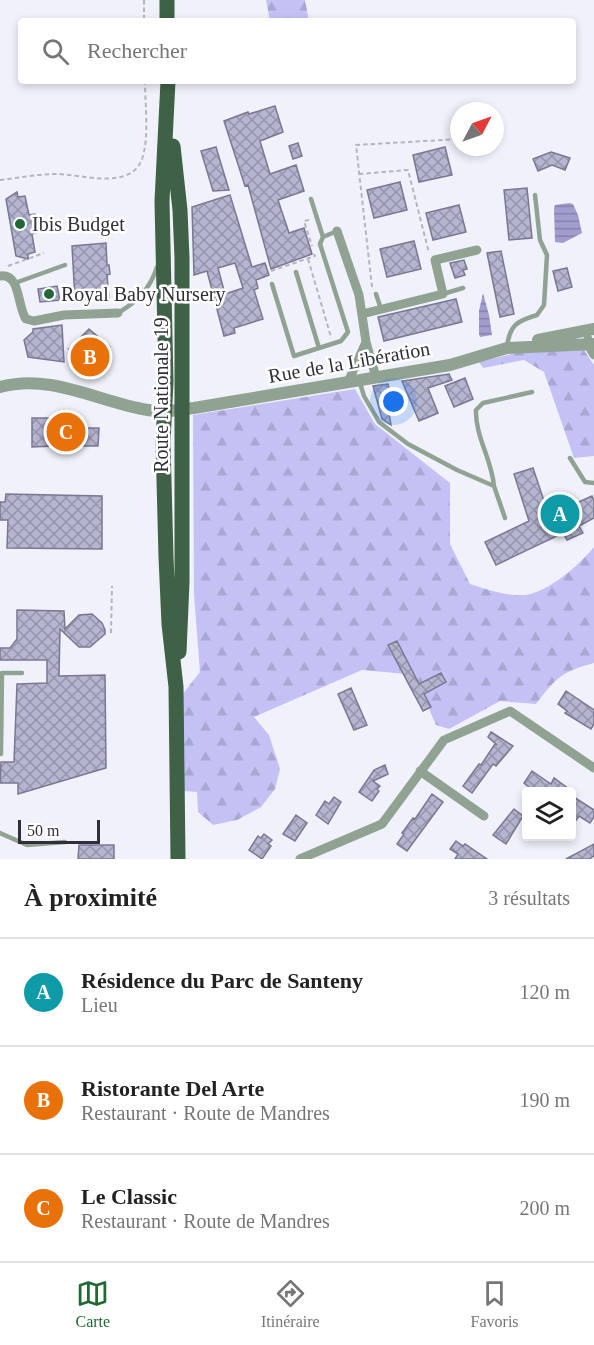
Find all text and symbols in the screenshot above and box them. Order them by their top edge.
search box [18,18,576,84]
icon: search [39,35,72,68]
text: Rechercher [87,38,187,63]
north arrow [450,102,504,156]
place label: Ibis Budget [32,213,125,236]
marker: Ibis Budget [13,217,27,231]
place label: Royal Baby Nursery [61,283,225,306]
marker: Royal Baby Nursery [42,287,56,301]
street label: Route Nationale 19 [150,317,172,473]
pin: B [70,334,110,380]
street label: Rue de la Libération [266,337,432,387]
your location [379,387,408,416]
pin: C [46,410,86,454]
pin: A [540,492,580,536]
map controls [522,787,576,841]
button: layers [522,787,576,841]
scale bar [18,817,100,844]
text: 50 m [27,822,59,839]
text: À proximité [24,883,157,912]
text: 3 résultats [488,887,570,909]
text: Résidence du Parc de Santeny [81,968,363,993]
text: A [36,981,51,1003]
text: 120 m [519,981,570,1003]
text: Lieu [81,994,118,1016]
text: Ristorante Del Arte [81,1076,264,1101]
text: B [37,1089,50,1111]
text: 190 m [519,1089,570,1111]
text: Restaurant · Route de Mandres [81,1102,330,1124]
text: Le Classic [81,1184,177,1209]
text: C [36,1197,51,1219]
text: 200 m [519,1197,570,1219]
text: Restaurant · Route de Mandres [81,1210,330,1232]
tab: Carte [75,1277,110,1331]
tab: Itinéraire [261,1277,320,1331]
tab: Favoris [471,1277,519,1331]

